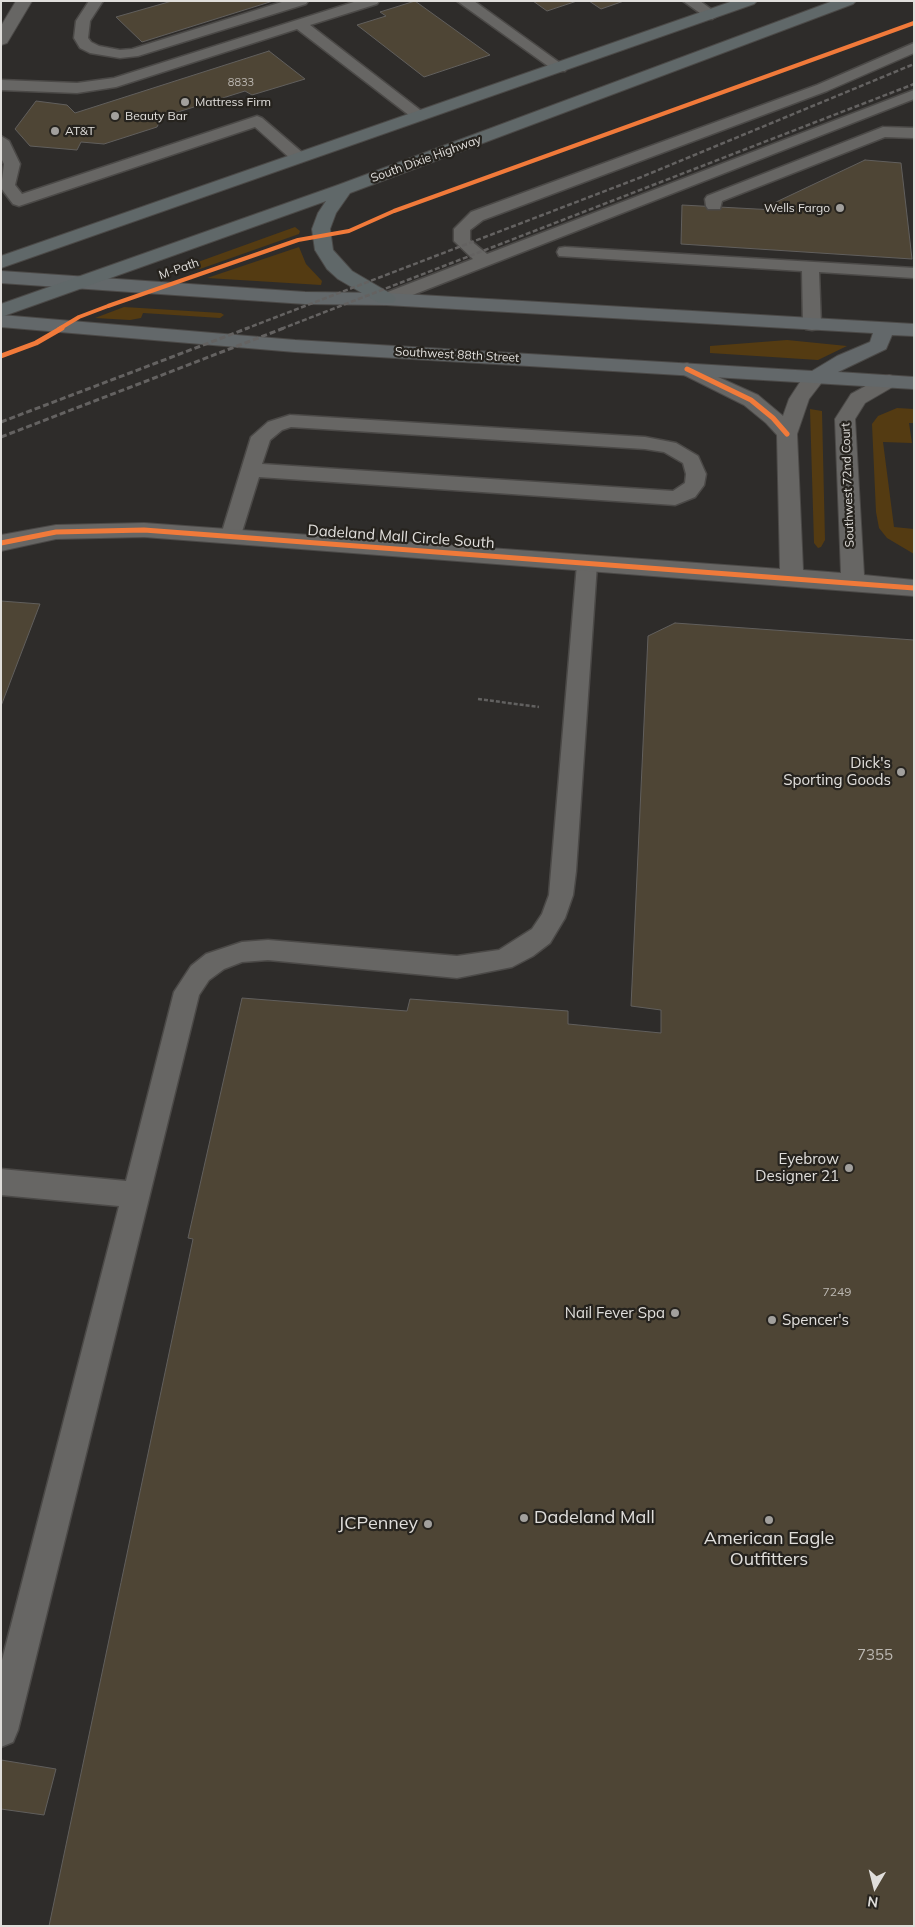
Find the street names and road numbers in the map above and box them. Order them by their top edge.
street label: South Dixie Highway [369,132,483,186]
street label: M-Path [157,255,201,283]
street label: Southwest 88th Street [394,345,520,365]
street label: Southwest 72nd Court [839,422,857,548]
street label: Dadeland Mall Circle South [307,521,495,553]

